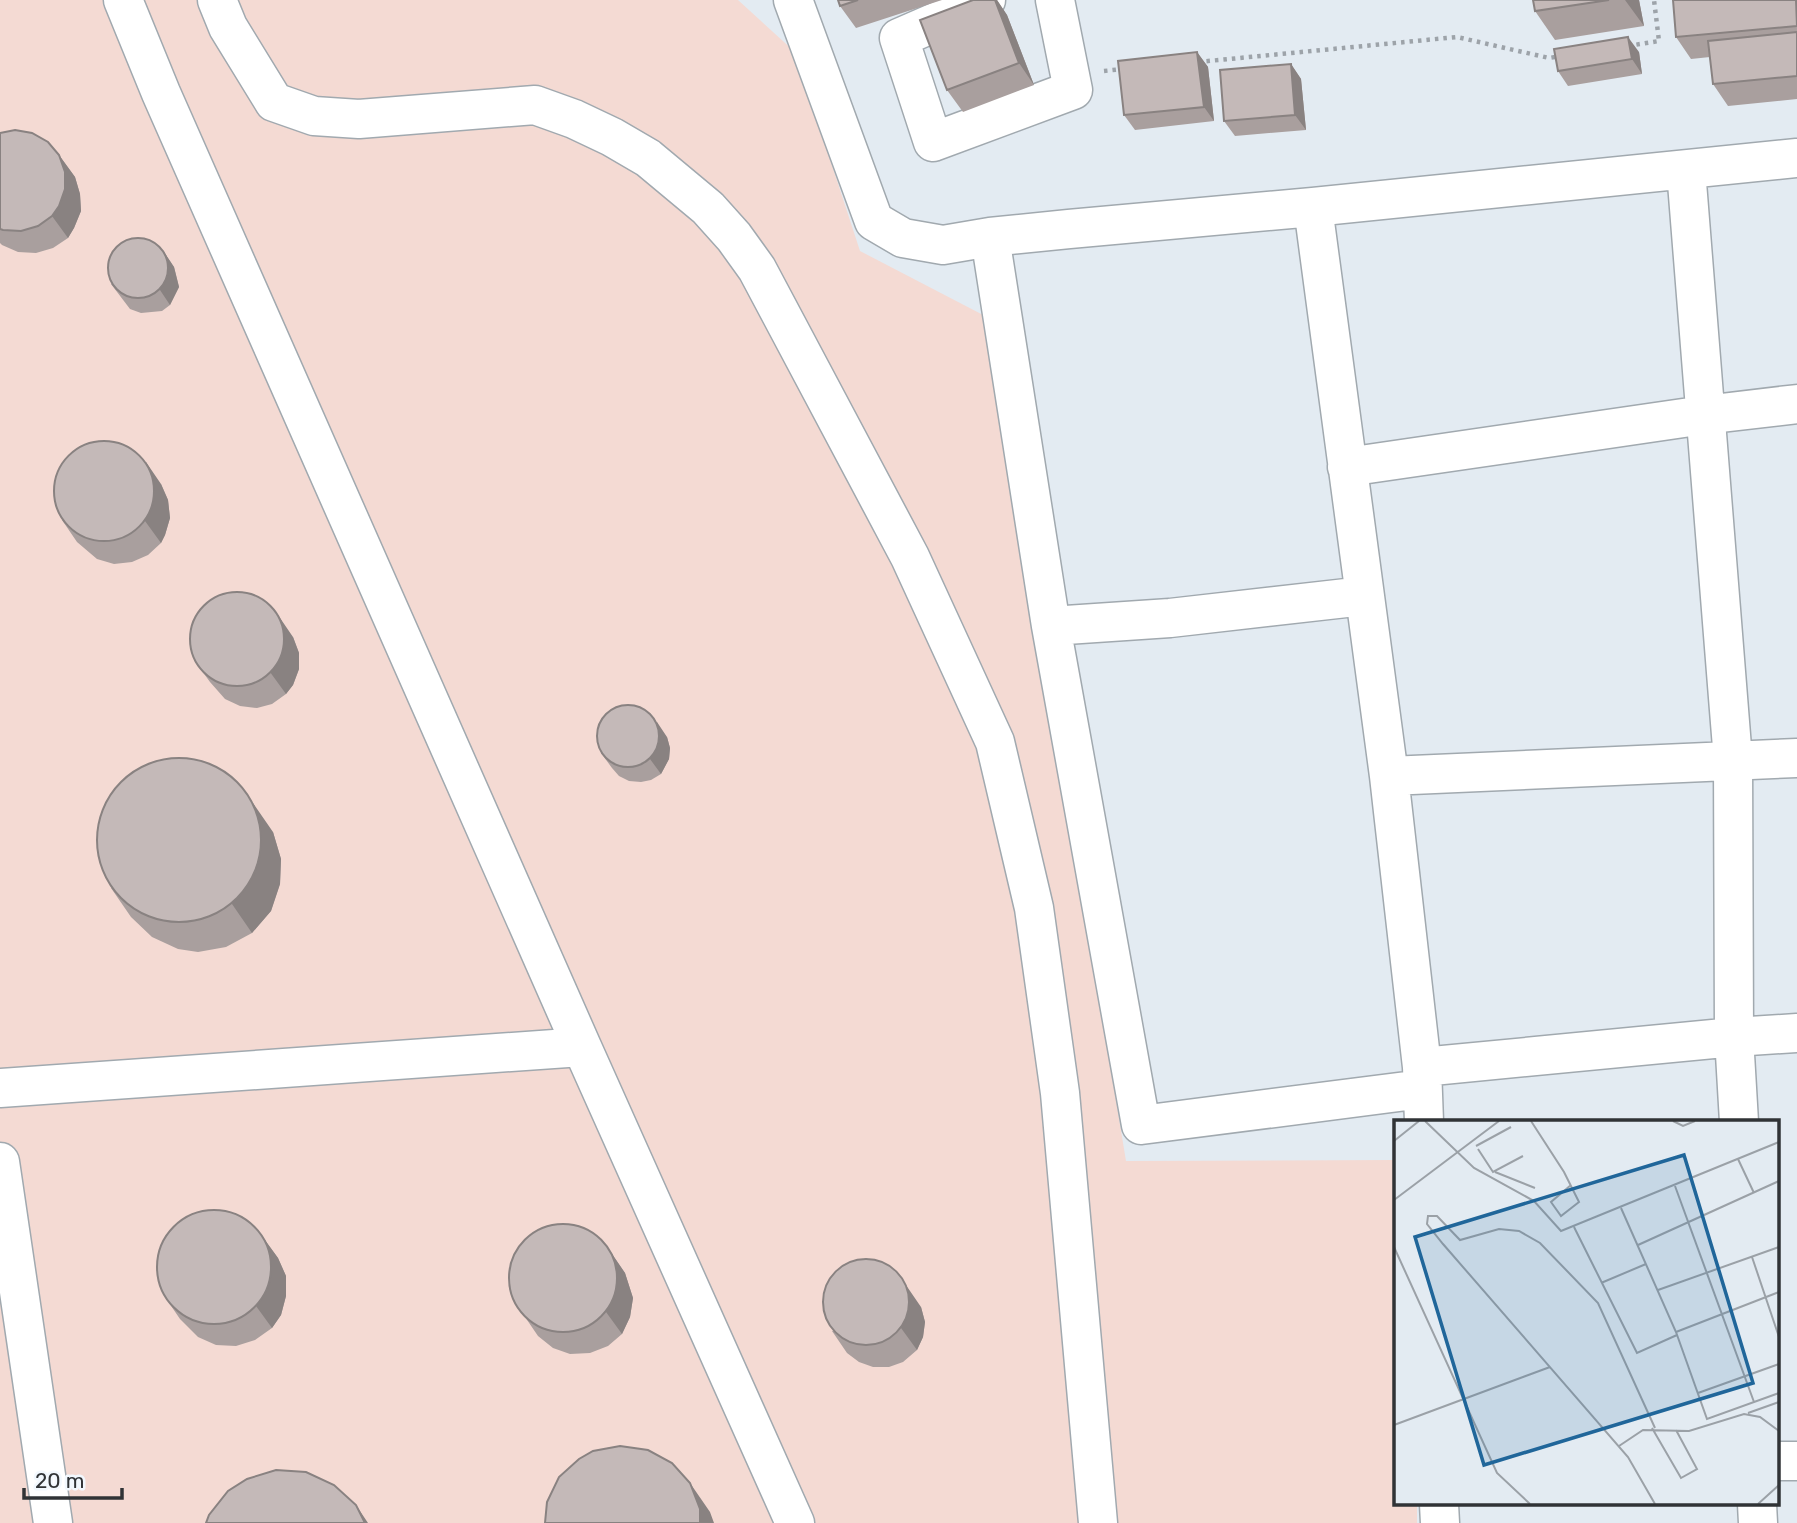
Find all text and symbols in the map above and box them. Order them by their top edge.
inset map [1394,1120,1780,1506]
scale bar [24,1456,122,1500]
text: 20 m [35,1468,84,1493]

